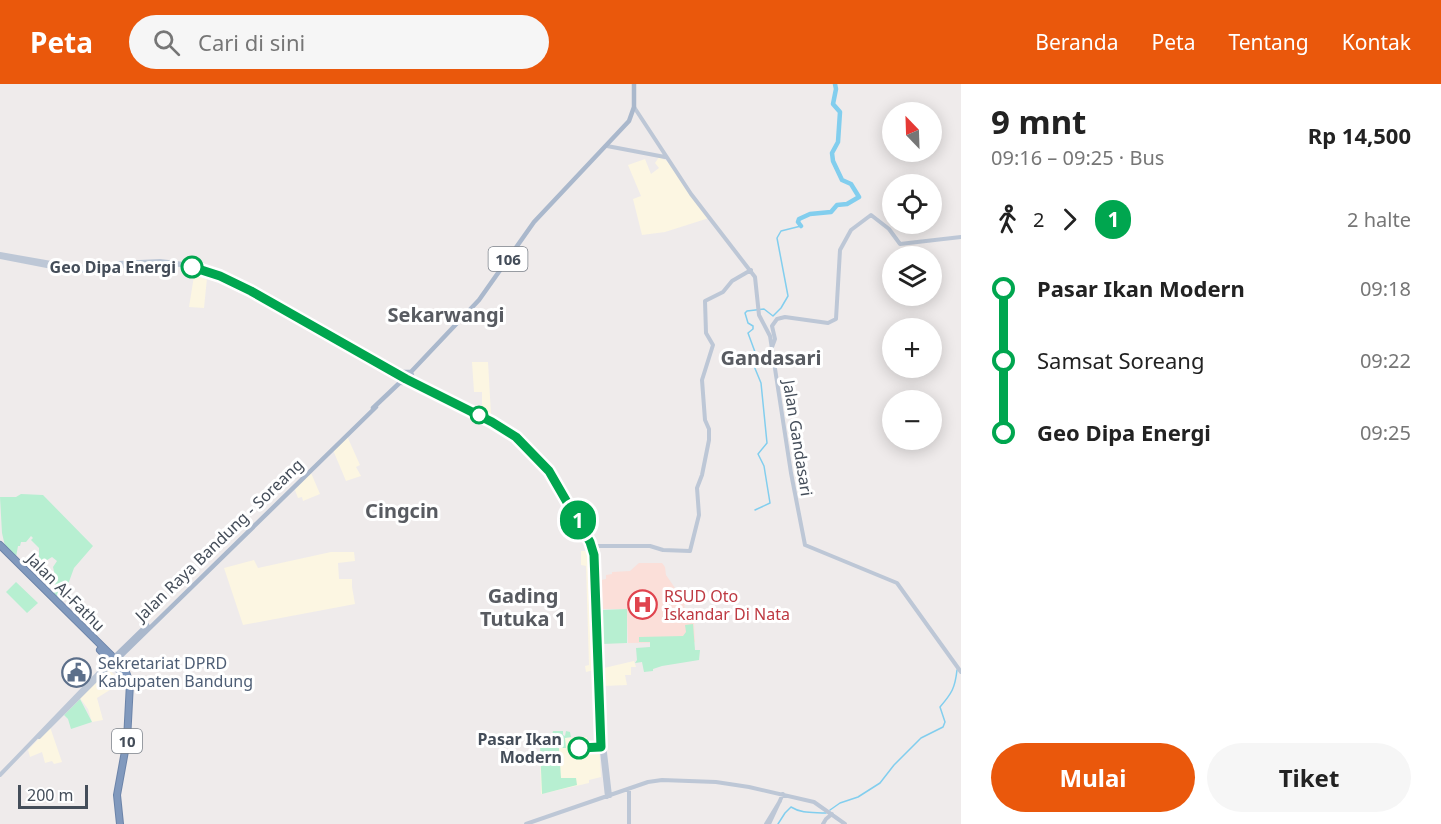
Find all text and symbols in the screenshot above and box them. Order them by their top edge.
search box [129,15,549,69]
text: Peta [30,23,93,61]
icon: search [150,26,183,59]
text: Cari di sini [198,27,305,57]
text: Beranda [1035,28,1119,56]
text: Peta [1152,28,1195,56]
text: Tentang [1228,28,1309,56]
text: Kontak [1342,28,1411,56]
text: 9 mnt [991,99,1086,144]
north arrow [882,102,942,162]
map controls [882,102,942,450]
text: Rp 14,500 [1308,120,1411,150]
text: 09:16 – 09:25 · Bus [991,144,1164,171]
button: locate [882,174,942,234]
icon: walk [991,203,1024,236]
icon: forward [1053,203,1086,236]
text: 1 [1107,205,1119,233]
text: 2 [1033,206,1044,233]
text: 2 halte [1347,206,1411,233]
button: layers [882,246,942,306]
road number: 106 [488,247,528,271]
place label: Geo Dipa Energi [50,256,176,278]
marker: Geo Dipa Energi [181,256,203,278]
text: Pasar Ikan Modern [1037,273,1245,303]
text: 09:18 [1360,275,1411,302]
district label: Sekarwangi [388,301,505,328]
button: + [882,318,942,378]
district label: Gandasari [720,344,822,371]
text: Samsat Soreang [1037,345,1204,375]
text: 09:22 [1360,347,1411,374]
street label: Jalan Gandasari [778,376,818,498]
button: − [882,390,942,450]
unlabelled marker [470,406,488,424]
text: Geo Dipa Energi [1037,417,1211,447]
text: 09:25 [1360,419,1411,446]
street label: Jalan Raya Bandung - Soreang [129,454,308,628]
district label: Cingcin [365,497,439,524]
line badge: 1 [558,500,598,540]
text: 1 [572,506,584,534]
street label: Jalan Al-Fathu [20,546,110,636]
district label: Gading Tutuka 1 [480,582,566,632]
place label: RSUD Oto Iskandar Di Nata [664,585,790,625]
hospital icon: RSUD Oto Iskandar Di Nata [627,589,659,621]
place label: Sekretariat DPRD Kabupaten Bandung [98,652,253,692]
public building icon: Sekretariat DPRD Kabupaten Bandung [61,656,93,688]
place label: Pasar Ikan Modern [477,728,562,768]
road number: 10 [112,729,142,753]
marker: Pasar Ikan Modern [568,737,590,759]
button: Mulai [991,743,1195,812]
button: Tiket [1207,743,1411,812]
scale bar [18,782,88,810]
text: 200 m [27,784,74,806]

